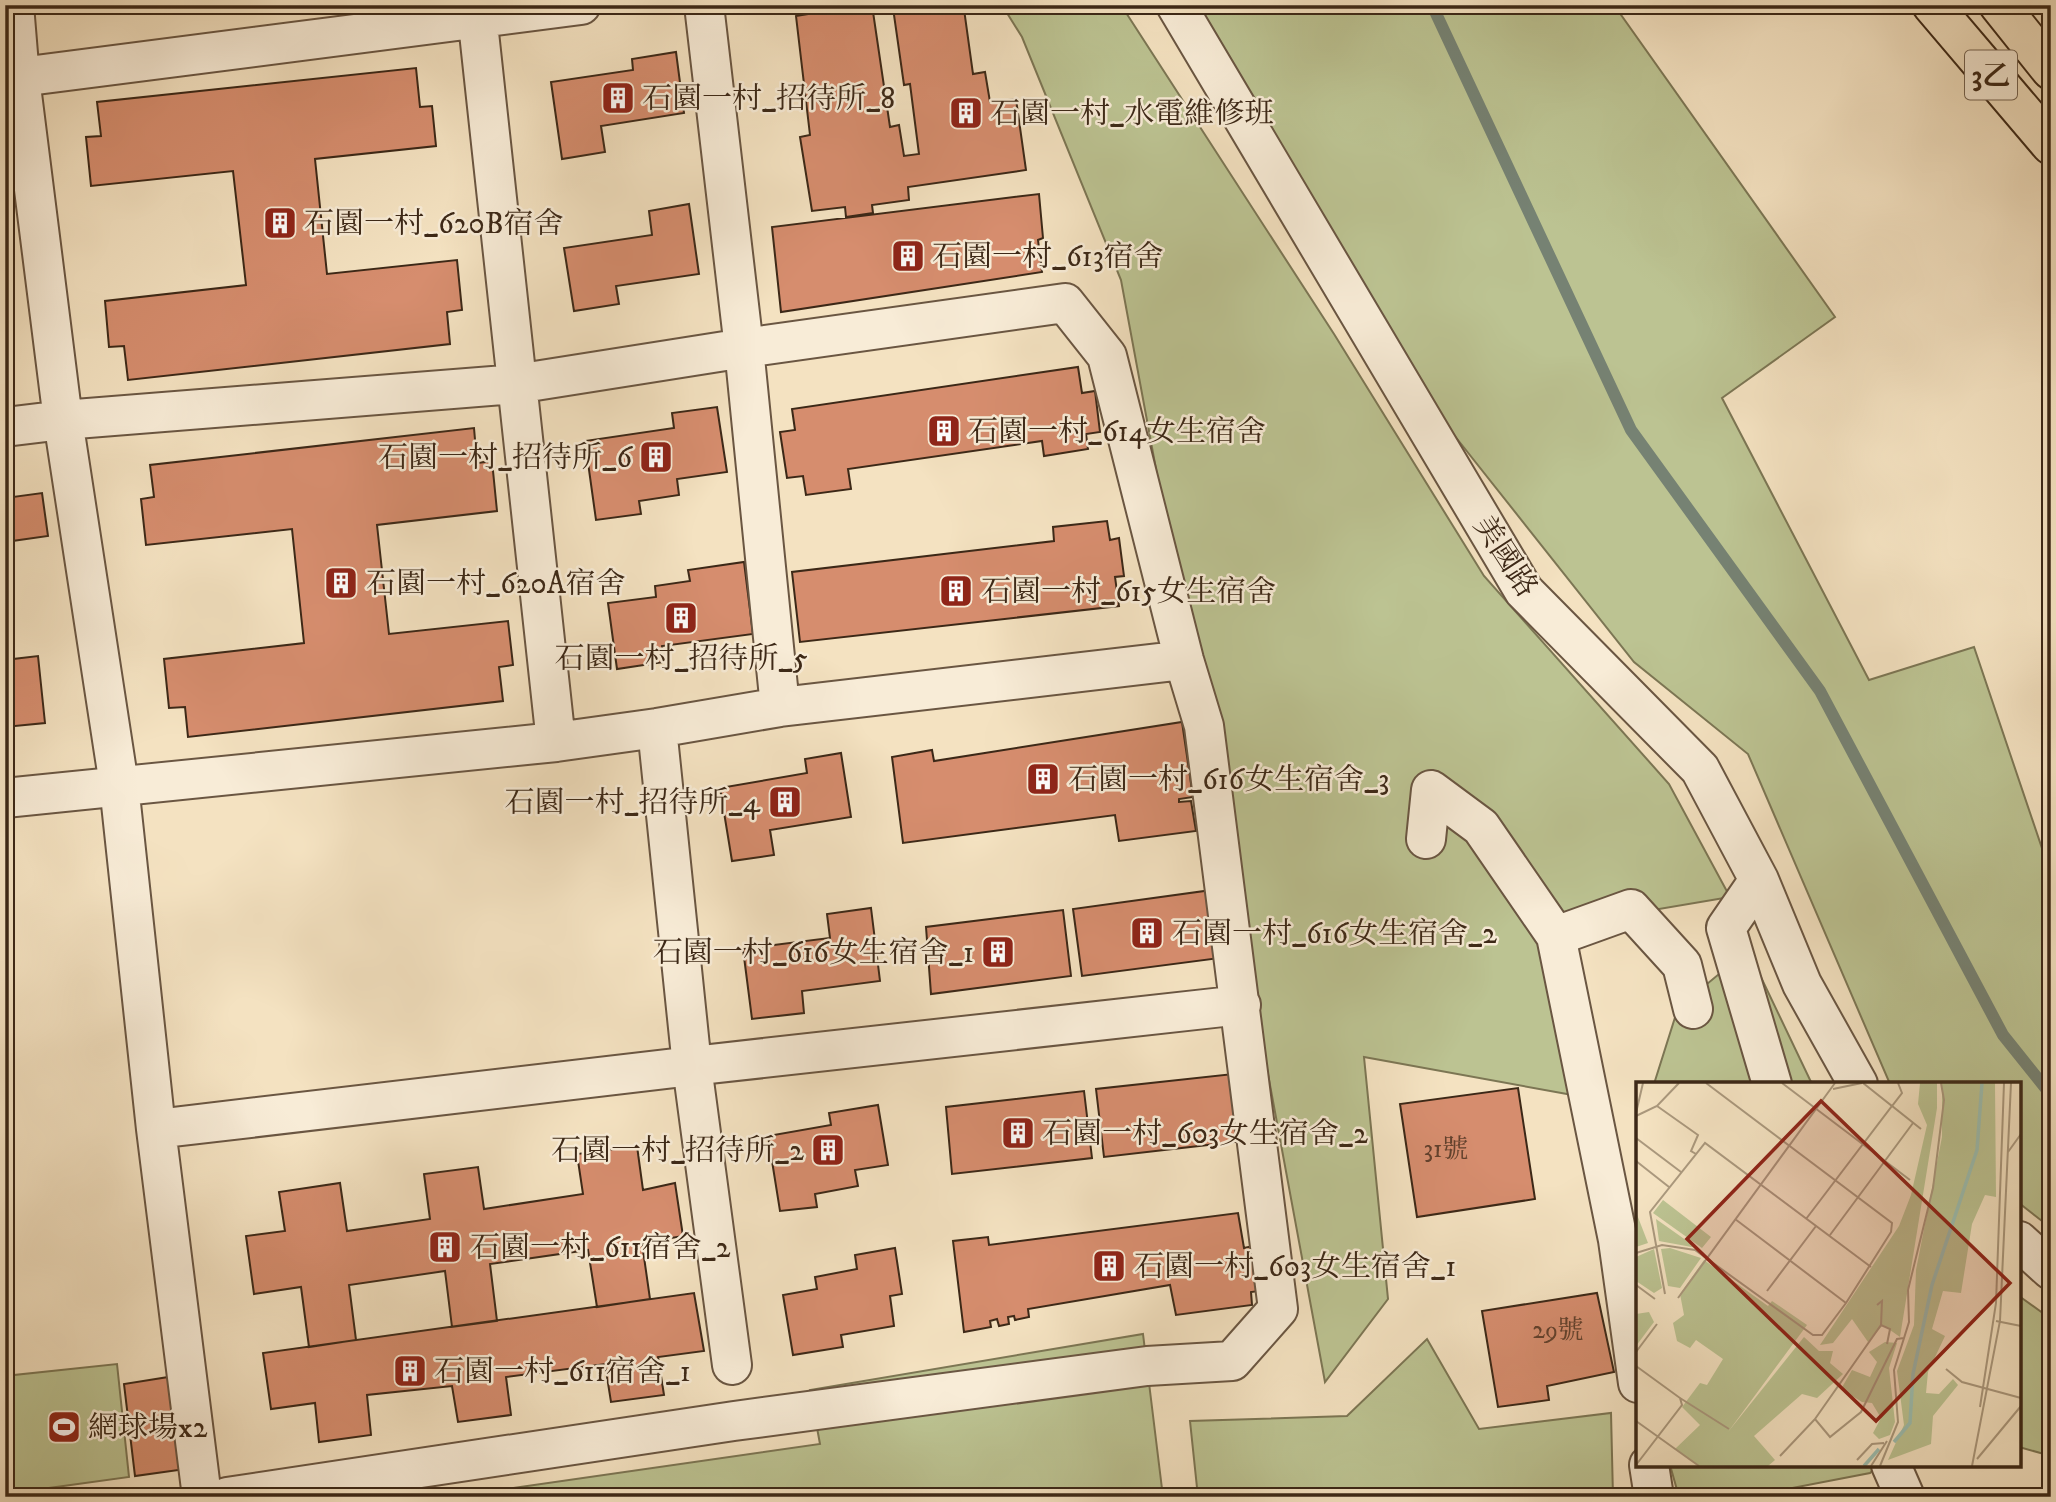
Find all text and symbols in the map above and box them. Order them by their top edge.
road number: 3乙 [1965,50,2017,100]
building icon: 石園一村_招待所_8 [599,79,637,117]
place label: 石園一村_招待所_8 [642,81,895,118]
building icon: 石園一村_水電維修班 [947,94,985,132]
place label: 石園一村_水電維修班 [990,96,1274,133]
building icon: 石園一村_620B宿舍 [261,204,299,242]
place label: 石園一村_620B宿舍 [304,206,564,243]
building icon: 石園一村_613宿舍 [889,237,927,275]
place label: 石園一村_613宿舍 [932,239,1164,276]
building icon: 石園一村_614女生宿舍 [925,412,963,450]
place label: 石園一村_614女生宿舍 [968,414,1266,451]
building icon: 石園一村_招待所_6 [637,438,675,476]
place label: 石園一村_招待所_6 [378,440,633,477]
street label: 美國路 [1465,509,1545,605]
building icon: 石園一村_620A宿舍 [322,564,360,602]
place label: 石園一村_620A宿舍 [366,566,626,603]
building icon: 石園一村_615女生宿舍 [937,572,975,610]
place label: 石園一村_615女生宿舍 [981,574,1276,611]
building icon: 石園一村_招待所_5 [662,599,700,637]
place label: 石園一村_招待所_5 [554,641,808,678]
building icon: 石園一村_616女生宿舍_3 [1024,760,1062,798]
place label: 石園一村_616女生宿舍_3 [1068,762,1389,799]
building icon: 石園一村_招待所_4 [766,783,804,821]
place label: 石園一村_招待所_4 [504,785,761,822]
building icon: 石園一村_616女生宿舍_2 [1128,914,1166,952]
place label: 石園一村_616女生宿舍_2 [1172,916,1497,953]
building icon: 石園一村_616女生宿舍_1 [979,933,1017,971]
place label: 石園一村_616女生宿舍_1 [653,935,974,972]
inset map [1636,1082,2021,1467]
building icon: 石園一村_603女生宿舍_2 [999,1114,1037,1152]
place label: 石園一村_603女生宿舍_2 [1042,1116,1368,1153]
building icon: 石園一村_招待所_2 [809,1131,847,1169]
place label: 石園一村_招待所_2 [551,1133,804,1170]
house number: 31號 [1423,1133,1469,1166]
building icon: 石園一村_611宿舍_2 [426,1228,464,1266]
place label: 石園一村_611宿舍_2 [470,1230,731,1267]
building icon: 石園一村_603女生宿舍_1 [1090,1247,1128,1285]
place label: 石園一村_603女生宿舍_1 [1134,1249,1456,1286]
house number: 29號 [1532,1314,1584,1347]
building icon: 石園一村_611宿舍_1 [391,1352,429,1390]
place label: 石園一村_611宿舍_1 [434,1354,691,1391]
sports icon: 網球場x2 [45,1408,83,1446]
place label: 網球場x2 [88,1410,208,1447]

